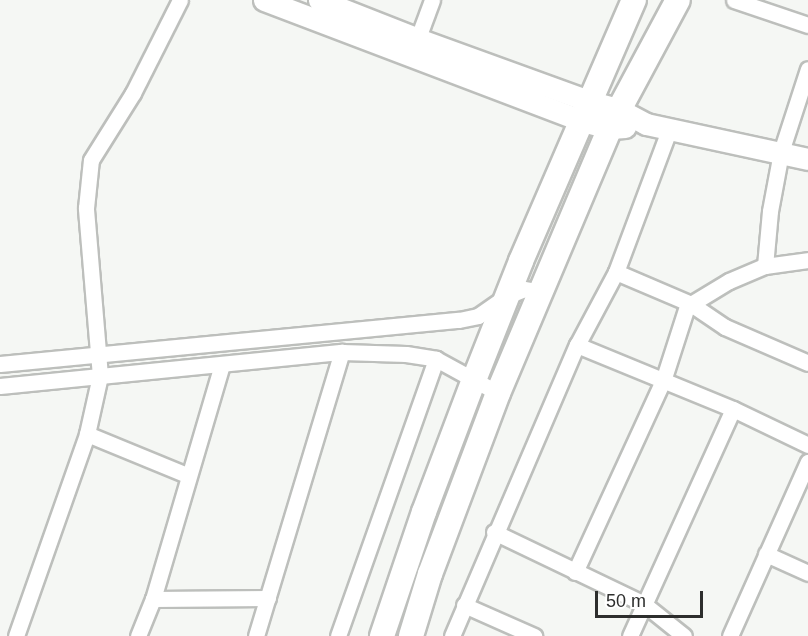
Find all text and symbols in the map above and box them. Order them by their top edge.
scale bar [598,579,706,617]
text: 50 m [606,591,646,611]

